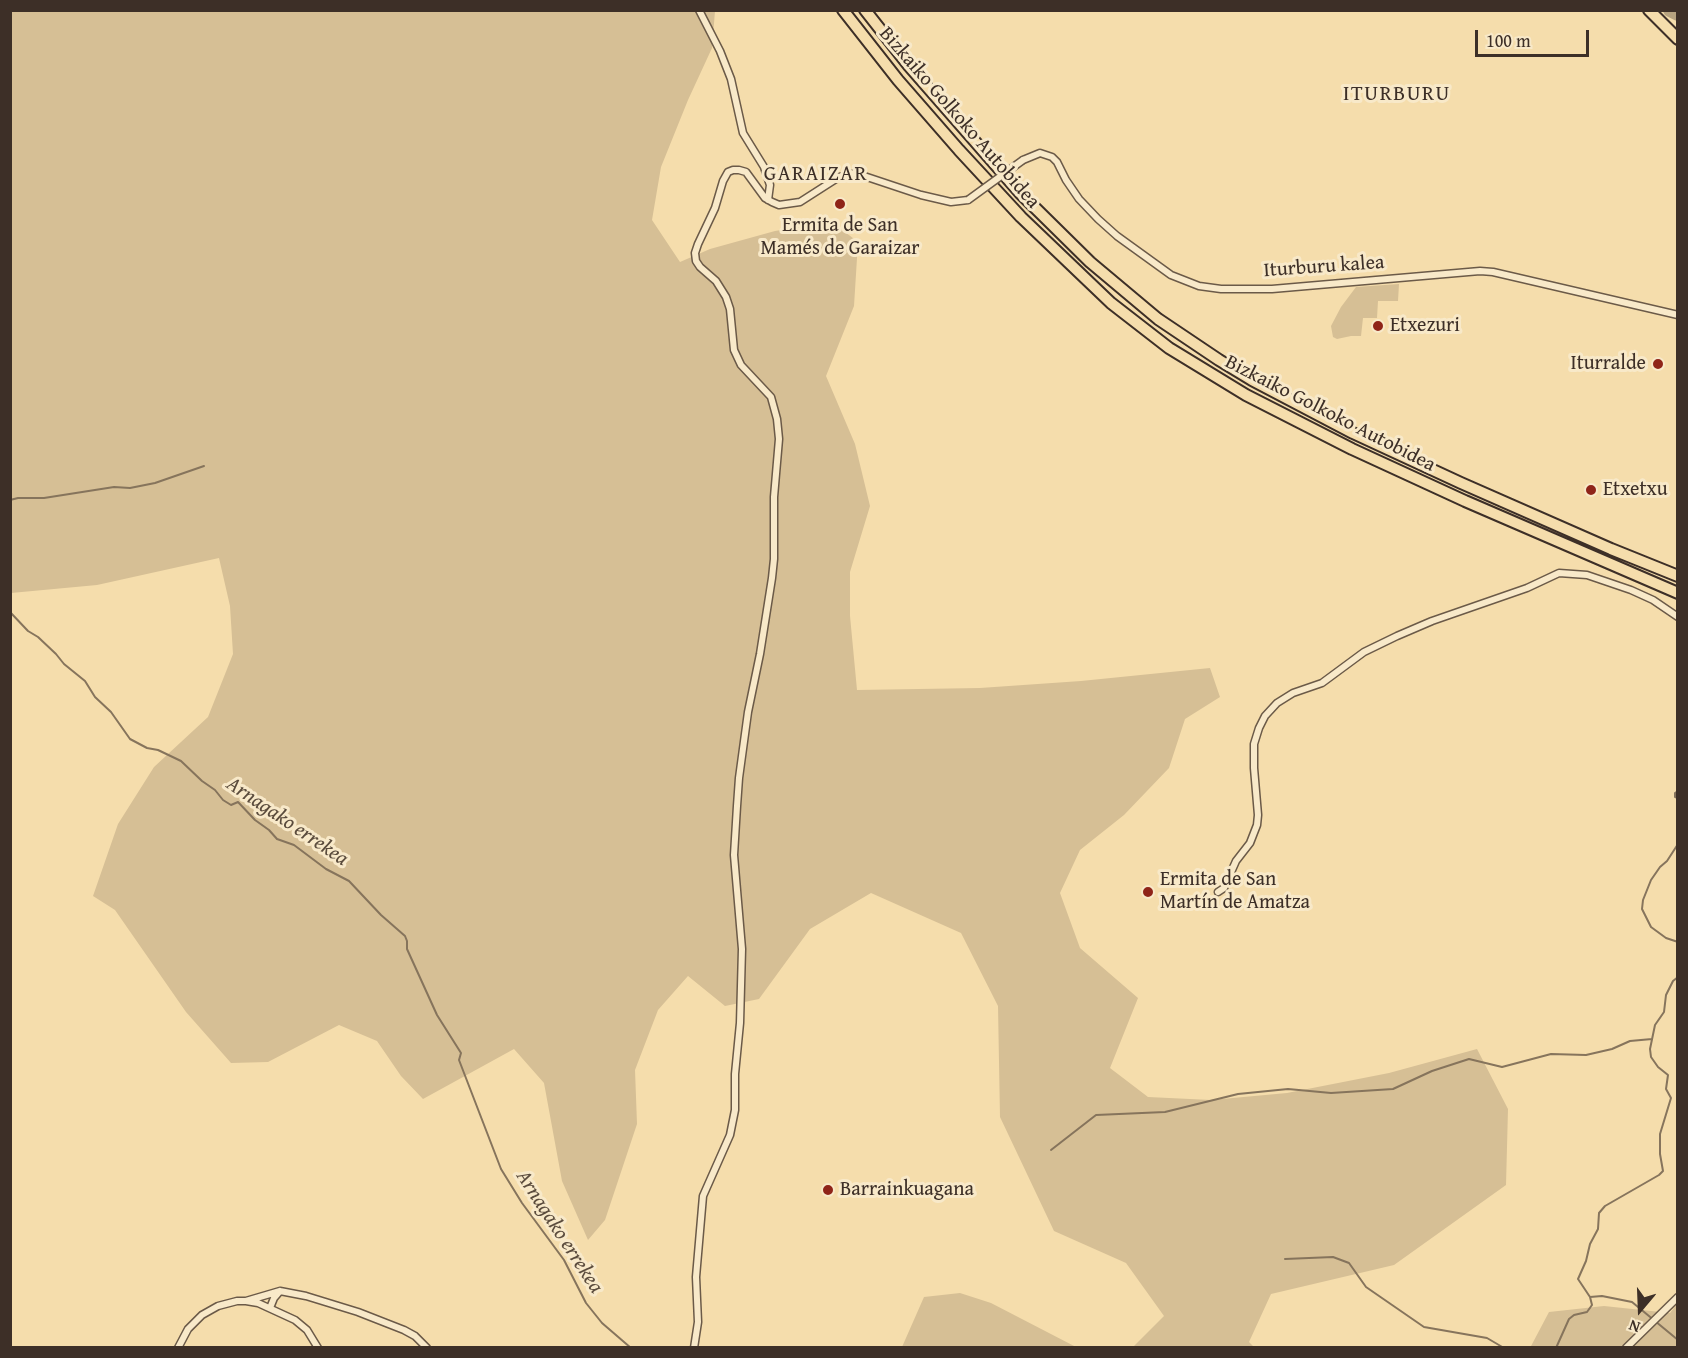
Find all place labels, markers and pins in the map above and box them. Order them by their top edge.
marker: Ermita de San Mamés de Garaizar [833,197,847,211]
place label: Ermita de San Mamés de Garaizar [760,214,920,261]
place label: Etxezuri [1390,314,1460,338]
marker: Etxezuri [1371,319,1385,333]
place label: Iturralde [1571,352,1646,376]
marker: Iturralde [1651,357,1665,371]
place label: Etxetxu [1603,478,1668,502]
marker: Etxetxu [1584,483,1598,497]
place label: Ermita de San Martín de Amatza [1160,868,1310,915]
marker: Ermita de San Martín de Amatza [1141,885,1155,899]
place label: Barrainkuagana [840,1178,974,1202]
marker: Barrainkuagana [821,1183,835,1197]

